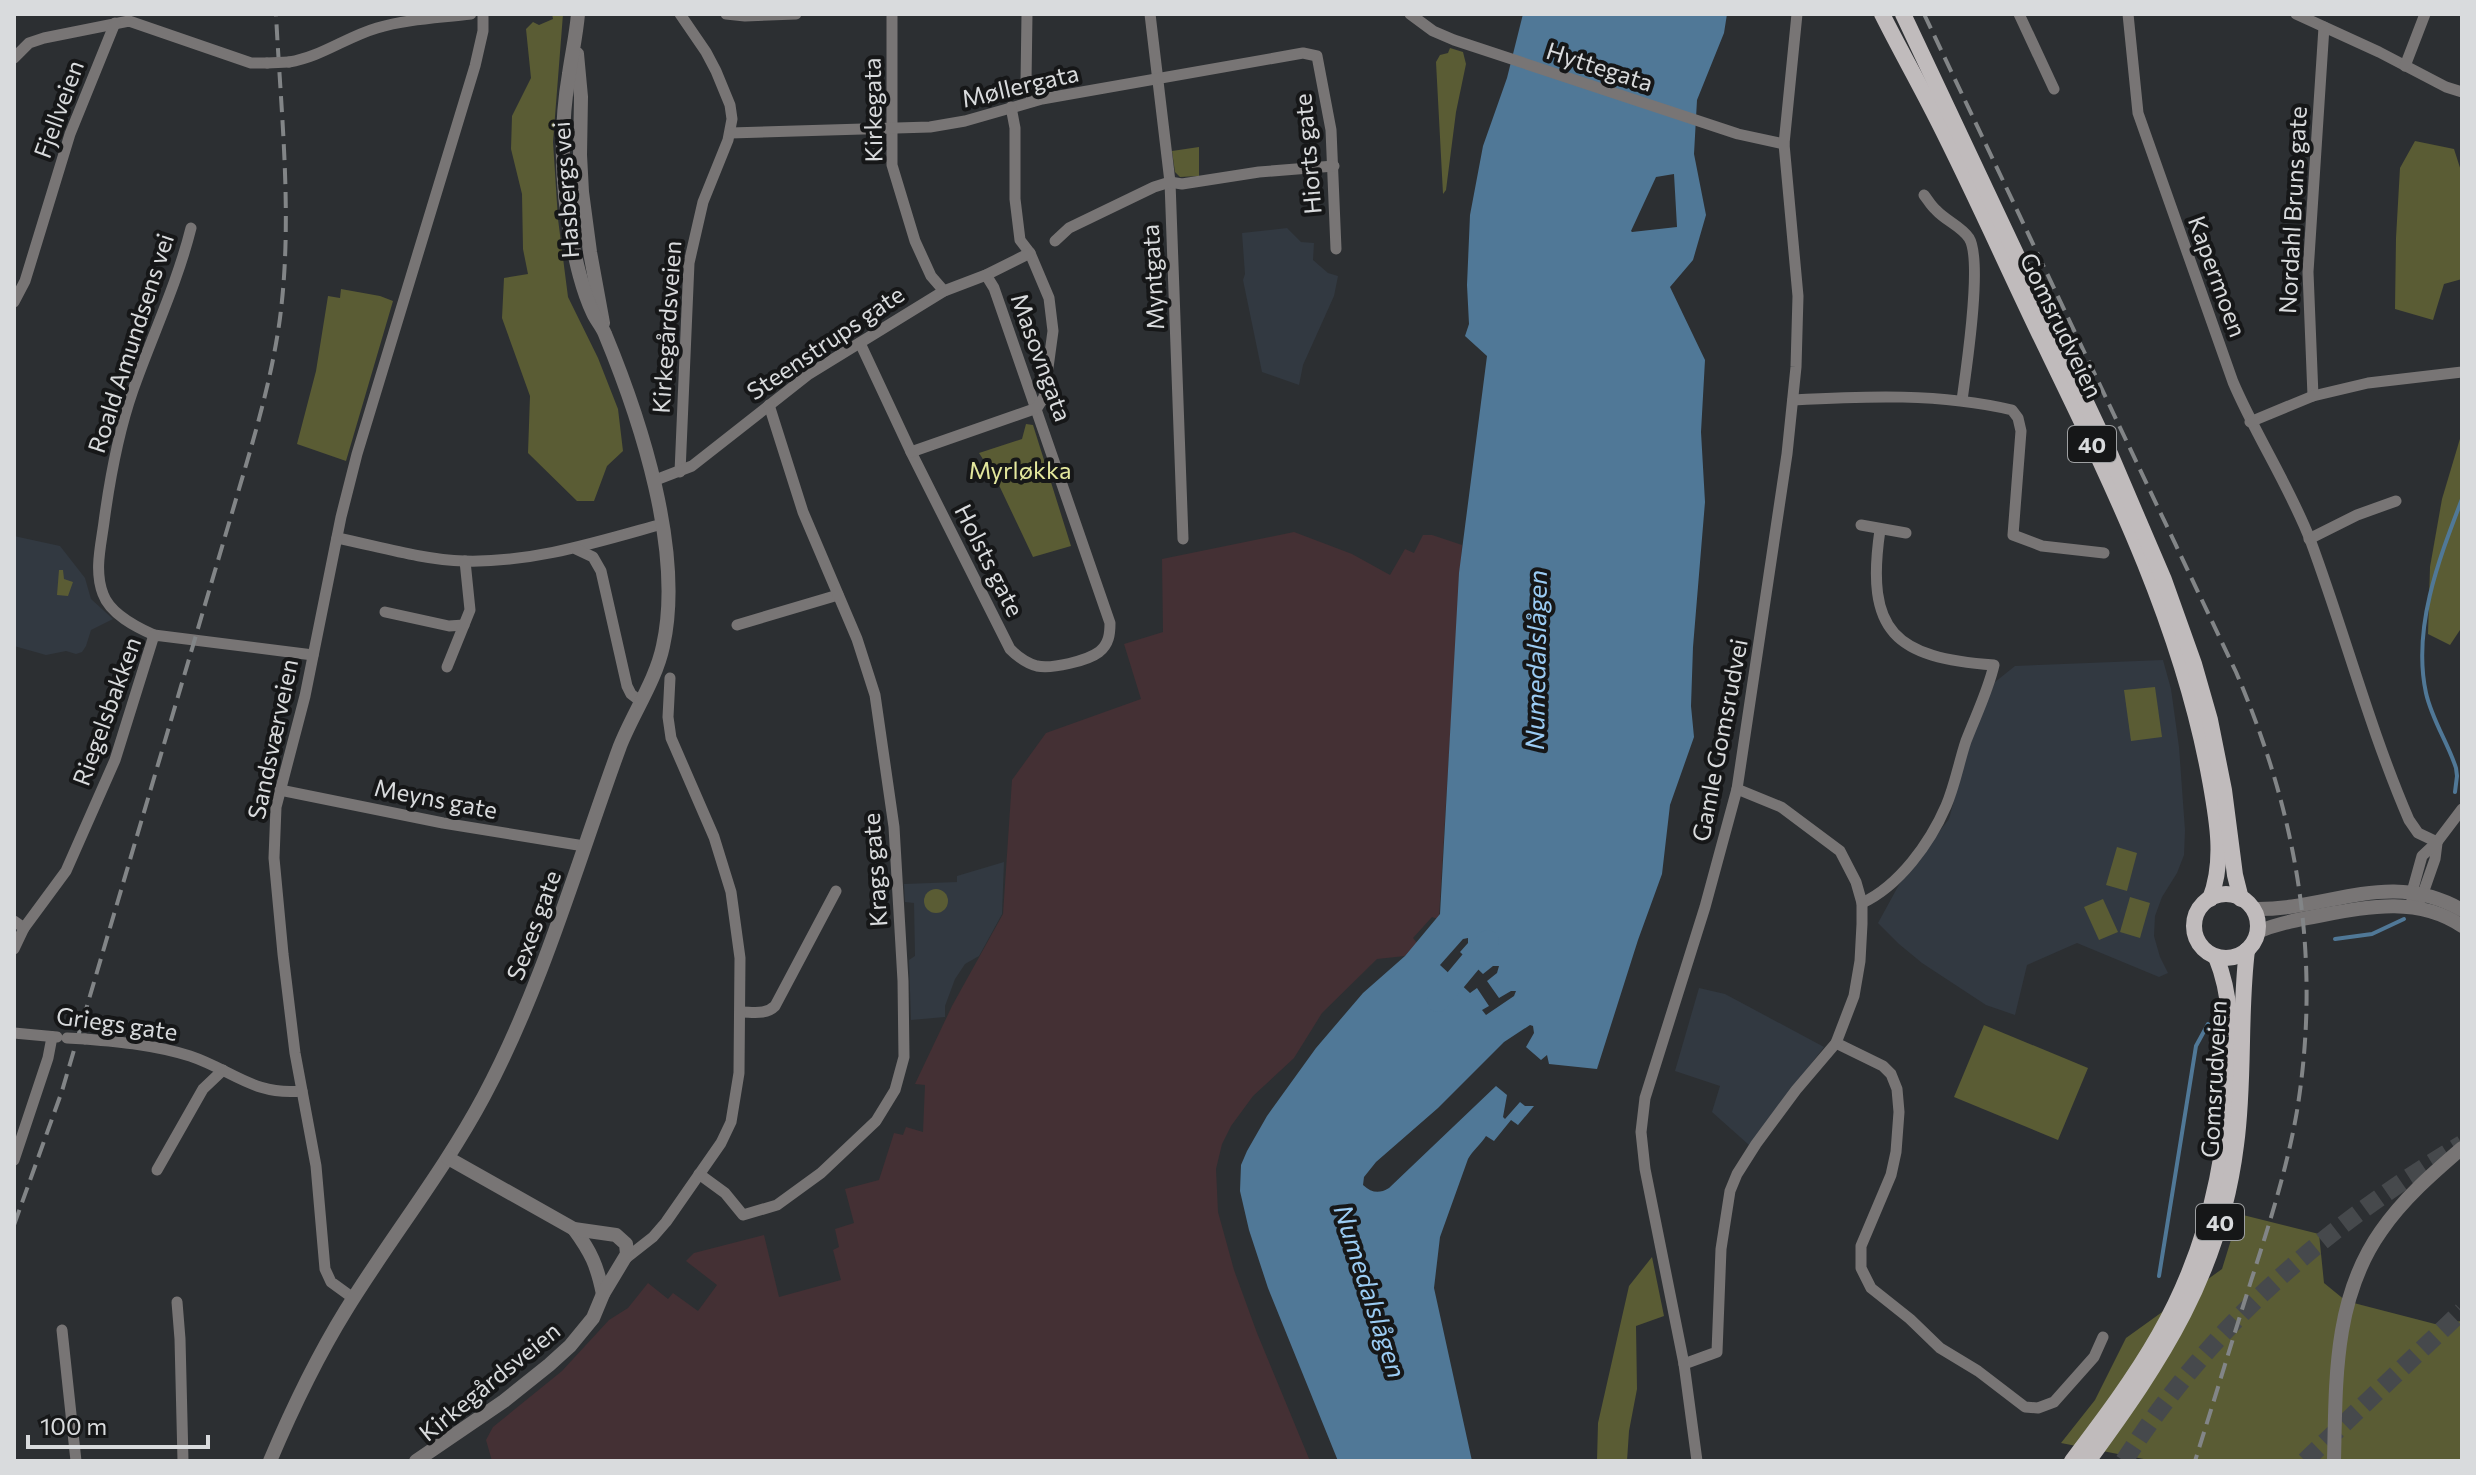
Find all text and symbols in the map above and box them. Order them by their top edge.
street label: Hyttegata [1543,35,1657,97]
street label: Fjellveien [27,56,89,162]
street label: Kirkegata [857,57,887,163]
street label: Møllergata [959,57,1081,113]
street label: Hiorts gate [1287,92,1327,216]
street label: Nordahl Bruns gate [2272,105,2312,315]
street label: Hasbergs vei [546,121,584,259]
street label: Kapermoen [2183,211,2253,341]
street label: Myntgata [1135,223,1169,331]
street label: Roald Amundsens vei [81,230,179,456]
street label: Kirkegårdsveien [645,240,687,414]
street label: Gomsrudveien [2014,248,2110,402]
street label: Steenstrups gate [741,279,909,405]
street label: Masovngata [1005,289,1079,425]
road number: 40 [2068,426,2116,462]
park label: Myrløkka [968,455,1072,484]
street label: Holsts gate [949,499,1031,621]
water label: Numedalslågen [1518,570,1552,750]
street label: Riegelsbakken [66,633,146,789]
street label: Gamle Gomsrudvei [1685,636,1753,844]
street label: Sandsværveien [241,656,303,822]
street label: Meyns gate [372,772,500,824]
street label: Krags gate [856,812,892,928]
street label: Sexes gate [500,866,566,984]
street label: Gomsrudveien [2194,999,2232,1159]
street label: Griegs gate [54,1000,180,1046]
water label: Numedalslågen [1328,1201,1414,1381]
road number: 40 [2196,1204,2244,1240]
street label: Kirkegårdsveien [413,1315,565,1447]
scale bar [28,1399,208,1449]
text: 100 m [40,1411,107,1440]

